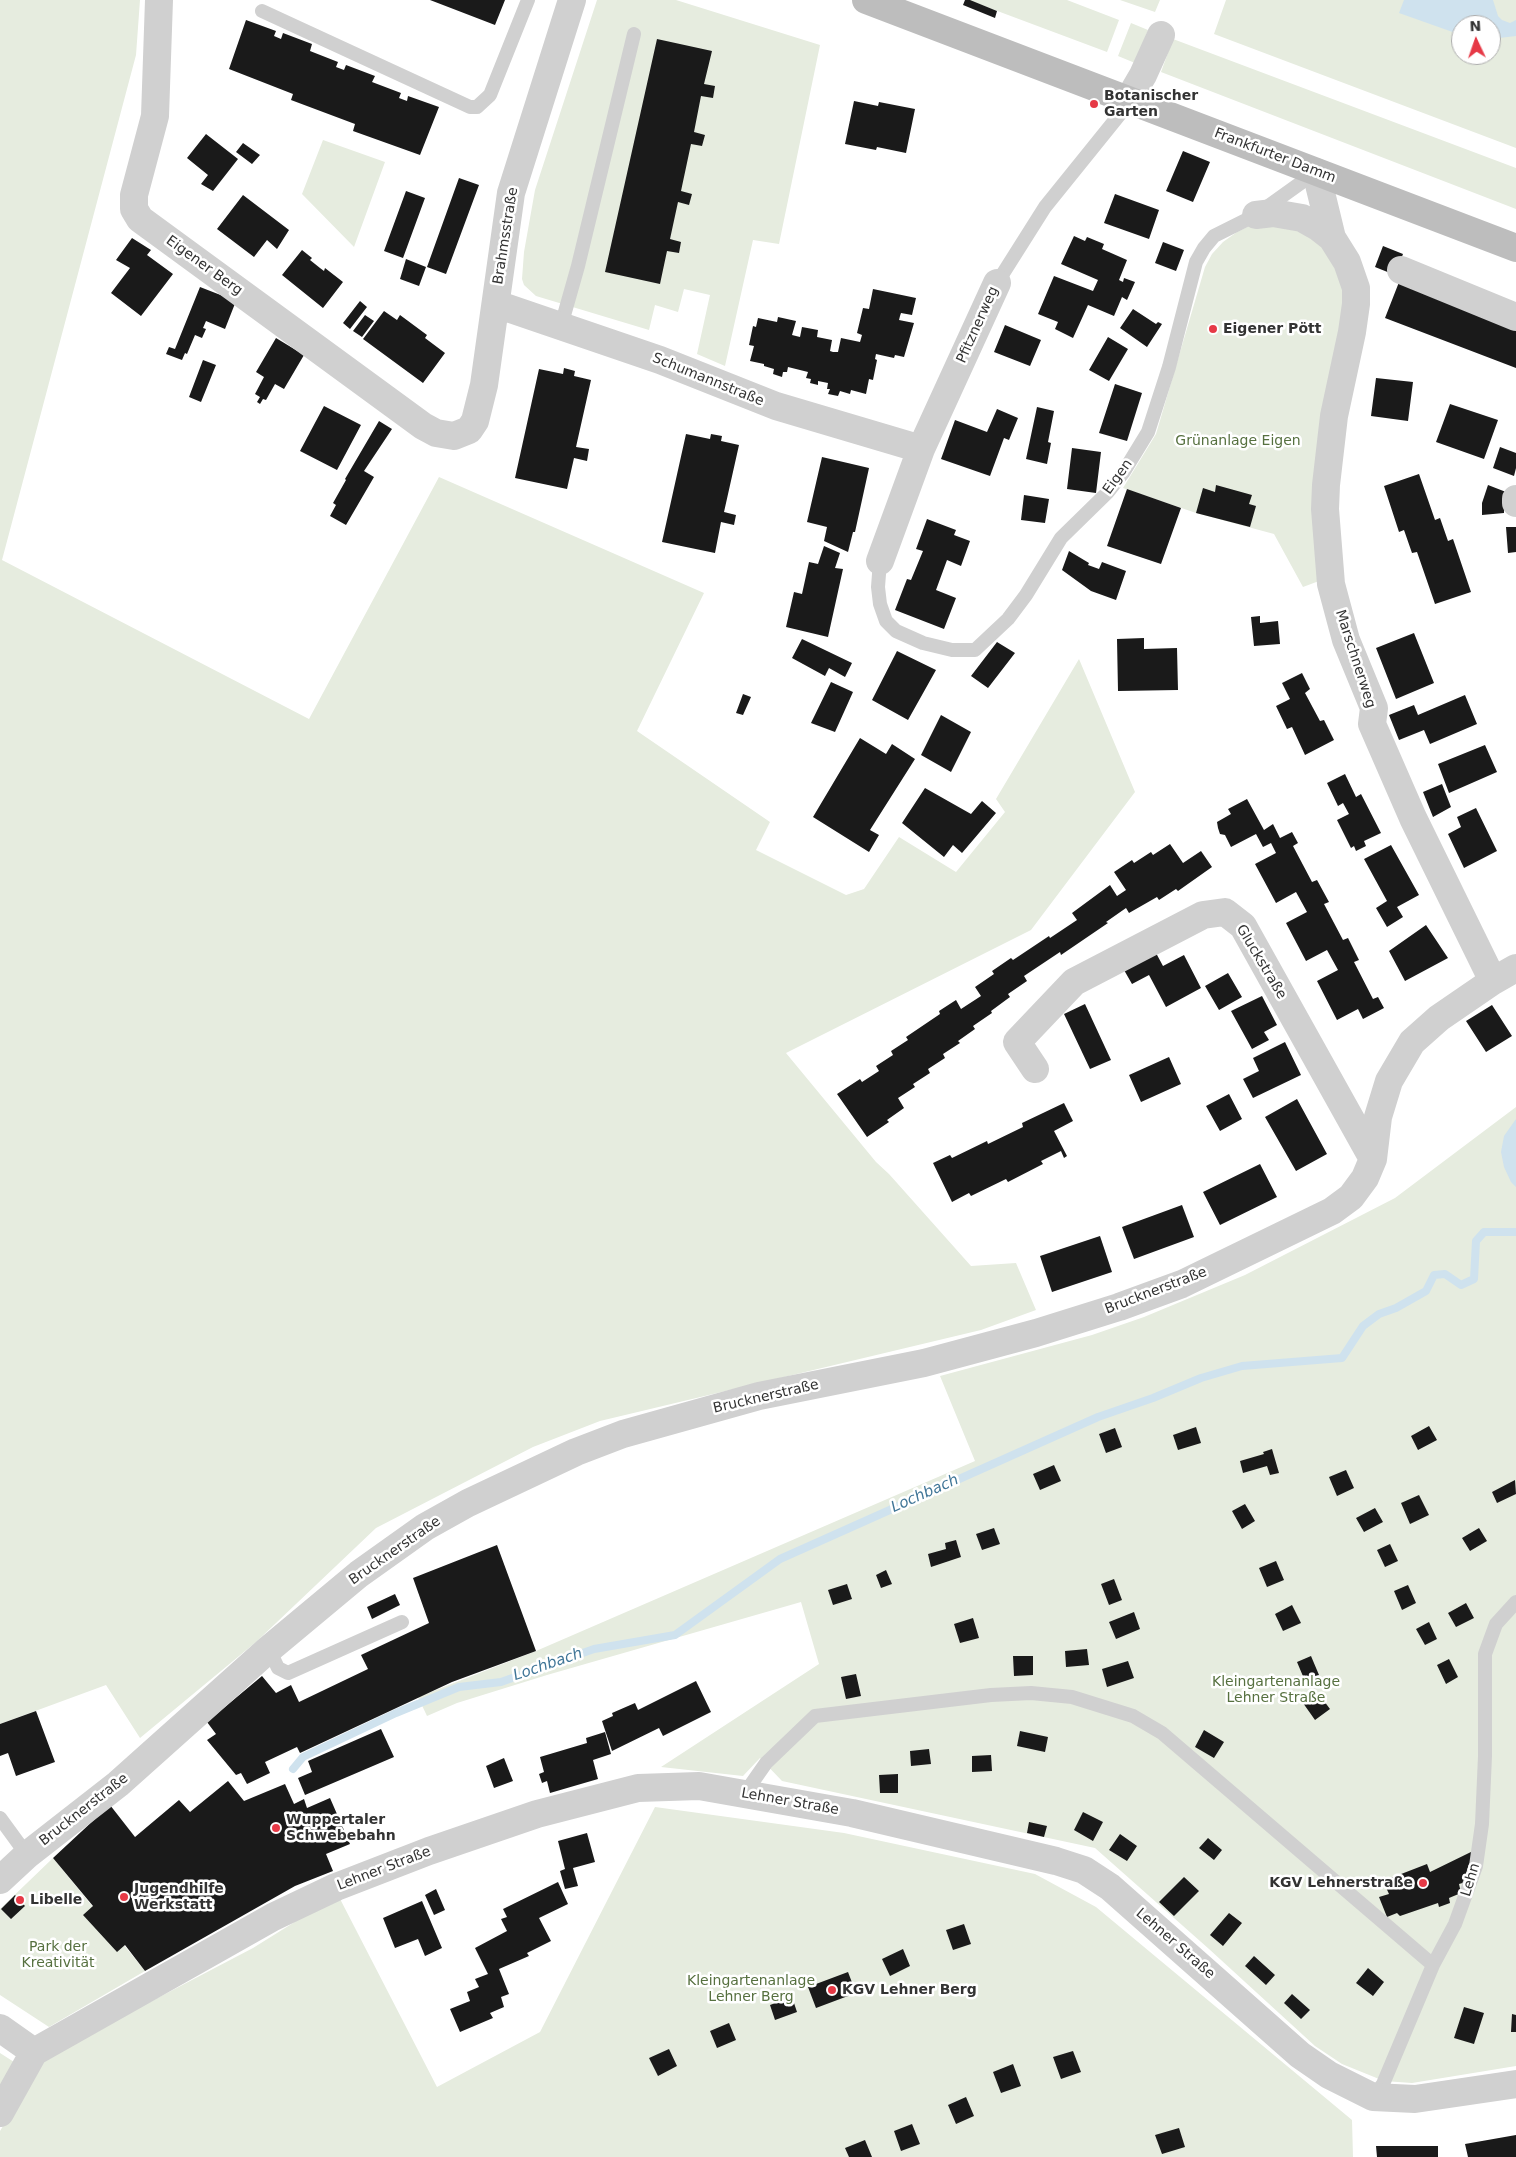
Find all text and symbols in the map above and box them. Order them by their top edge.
north arrow [1451,15,1501,65]
text: N [1469,18,1482,34]
place label: Botanischer Garten [1104,88,1198,120]
marker: Botanischer Garten [1088,98,1100,110]
street label: Frankfurter Damm [1212,125,1338,187]
street label: Brahmsstraße [490,186,522,286]
street label: Eigener Berg [162,233,246,299]
street label: Pfitznerweg [954,284,1002,366]
place label: Eigener Pött [1223,321,1321,337]
marker: Eigener Pött [1207,323,1219,335]
street label: Schumannstraße [650,350,766,410]
park label: Grünanlage Eigen [1175,433,1301,449]
street label: Eigen [1100,456,1136,498]
street label: Marschnerweg [1331,608,1379,710]
street label: Gluckstraße [1232,922,1290,1002]
street label: Brucknerstraße [1103,1264,1209,1318]
street label: Brucknerstraße [712,1377,820,1417]
water label: Lochbach [889,1471,961,1517]
street label: Brucknerstraße [346,1513,444,1589]
water label: Lochbach [511,1645,585,1685]
park label: Kleingartenanlage Lehner Straße [1212,1674,1340,1706]
street label: Brucknerstraße [36,1770,132,1850]
street label: Lehner Straße [740,1785,840,1819]
place label: Wuppertaler Schwebebahn [286,1812,396,1844]
marker: Wuppertaler Schwebebahn [270,1822,282,1834]
street label: Lehner Straße [335,1843,433,1895]
street label: Lehn [1458,1861,1484,1899]
place label: KGV Lehnerstraße [1269,1875,1413,1891]
marker: KGV Lehnerstraße [1417,1877,1429,1889]
place label: Jugendhilfe Werkstatt [134,1881,224,1914]
marker: Jugendhilfe Werkstatt [118,1891,130,1903]
place label: Libelle [30,1892,82,1908]
marker: Libelle [14,1894,26,1906]
street label: Lehner Straße [1132,1905,1218,1983]
park label: Park der Kreativität [22,1939,94,1971]
park label: Kleingartenanlage Lehner Berg [687,1973,815,2005]
place label: KGV Lehner Berg [842,1982,977,1998]
marker: KGV Lehner Berg [826,1984,838,1996]

